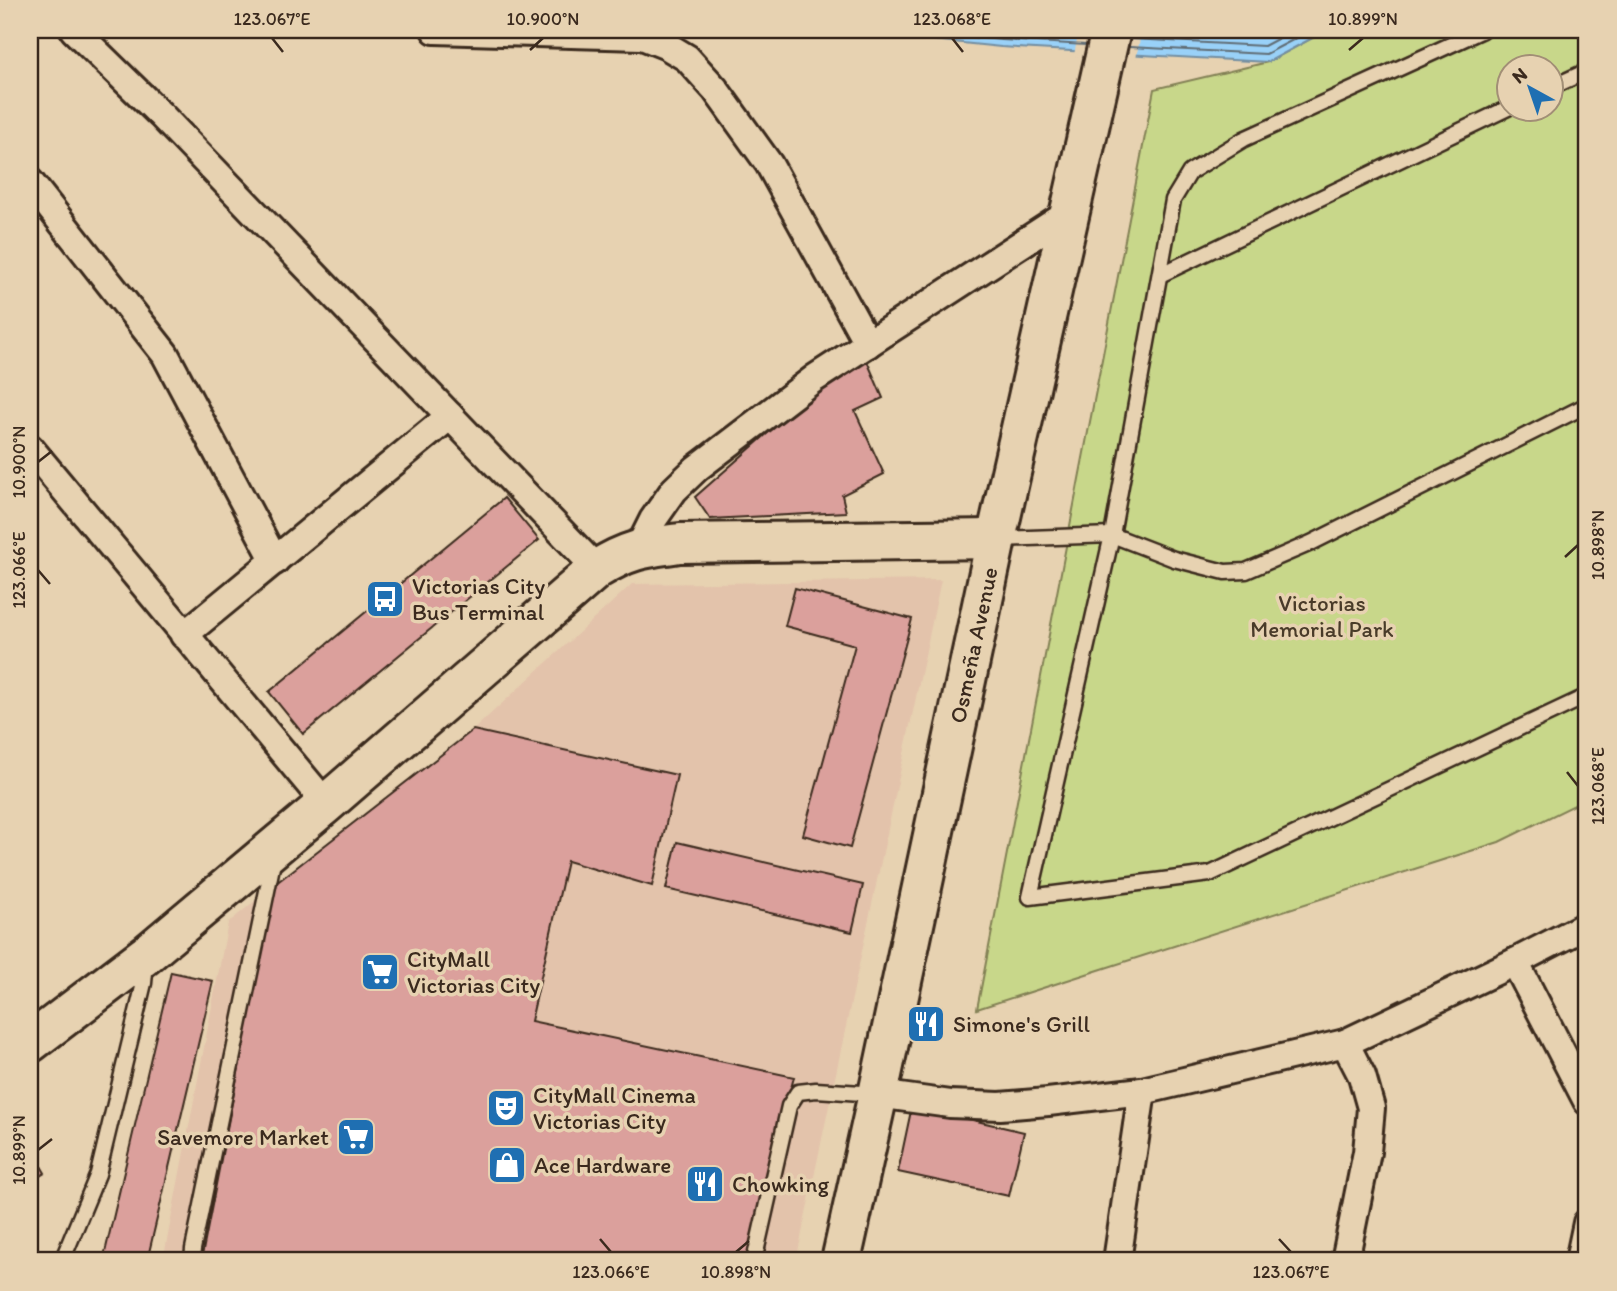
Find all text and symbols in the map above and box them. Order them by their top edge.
text: 123.067°E [234,8,310,30]
text: 10.900°N [507,8,579,30]
text: 123.068°E [913,8,991,30]
text: 10.899°N [1328,8,1398,30]
north arrow [1494,52,1564,122]
text: N [1507,62,1532,88]
text: 10.900°N [8,426,30,498]
text: 10.898°N [1587,510,1609,580]
text: 123.066°E [8,531,30,609]
street label: Osmeña Avenue [943,564,1004,726]
place label: Victorias City Bus Terminal [412,572,545,626]
bus stop icon: Victorias City Bus Terminal [364,578,406,620]
park label: Victorias Memorial Park [1250,589,1394,643]
text: 123.068°E [1587,747,1609,825]
place label: CityMall Victorias City [407,945,540,999]
supermarket icon: CityMall Victorias City [359,951,401,993]
restaurant icon: Simone's Grill [905,1003,947,1045]
place label: Simone's Grill [953,1010,1090,1038]
place label: CityMall Cinema Victorias City [533,1081,696,1135]
theatre icon: CityMall Cinema Victorias City [485,1087,527,1129]
text: 10.899°N [8,1115,30,1185]
supermarket icon: Savemore Market [335,1116,377,1158]
place label: Savemore Market [157,1123,329,1151]
shop icon: Ace Hardware [486,1144,528,1186]
place label: Ace Hardware [534,1151,671,1179]
restaurant icon: Chowking [684,1163,726,1205]
place label: Chowking [732,1170,829,1198]
text: 123.066°E [572,1261,650,1283]
text: 10.898°N [701,1261,771,1283]
text: 123.067°E [1253,1261,1329,1283]

